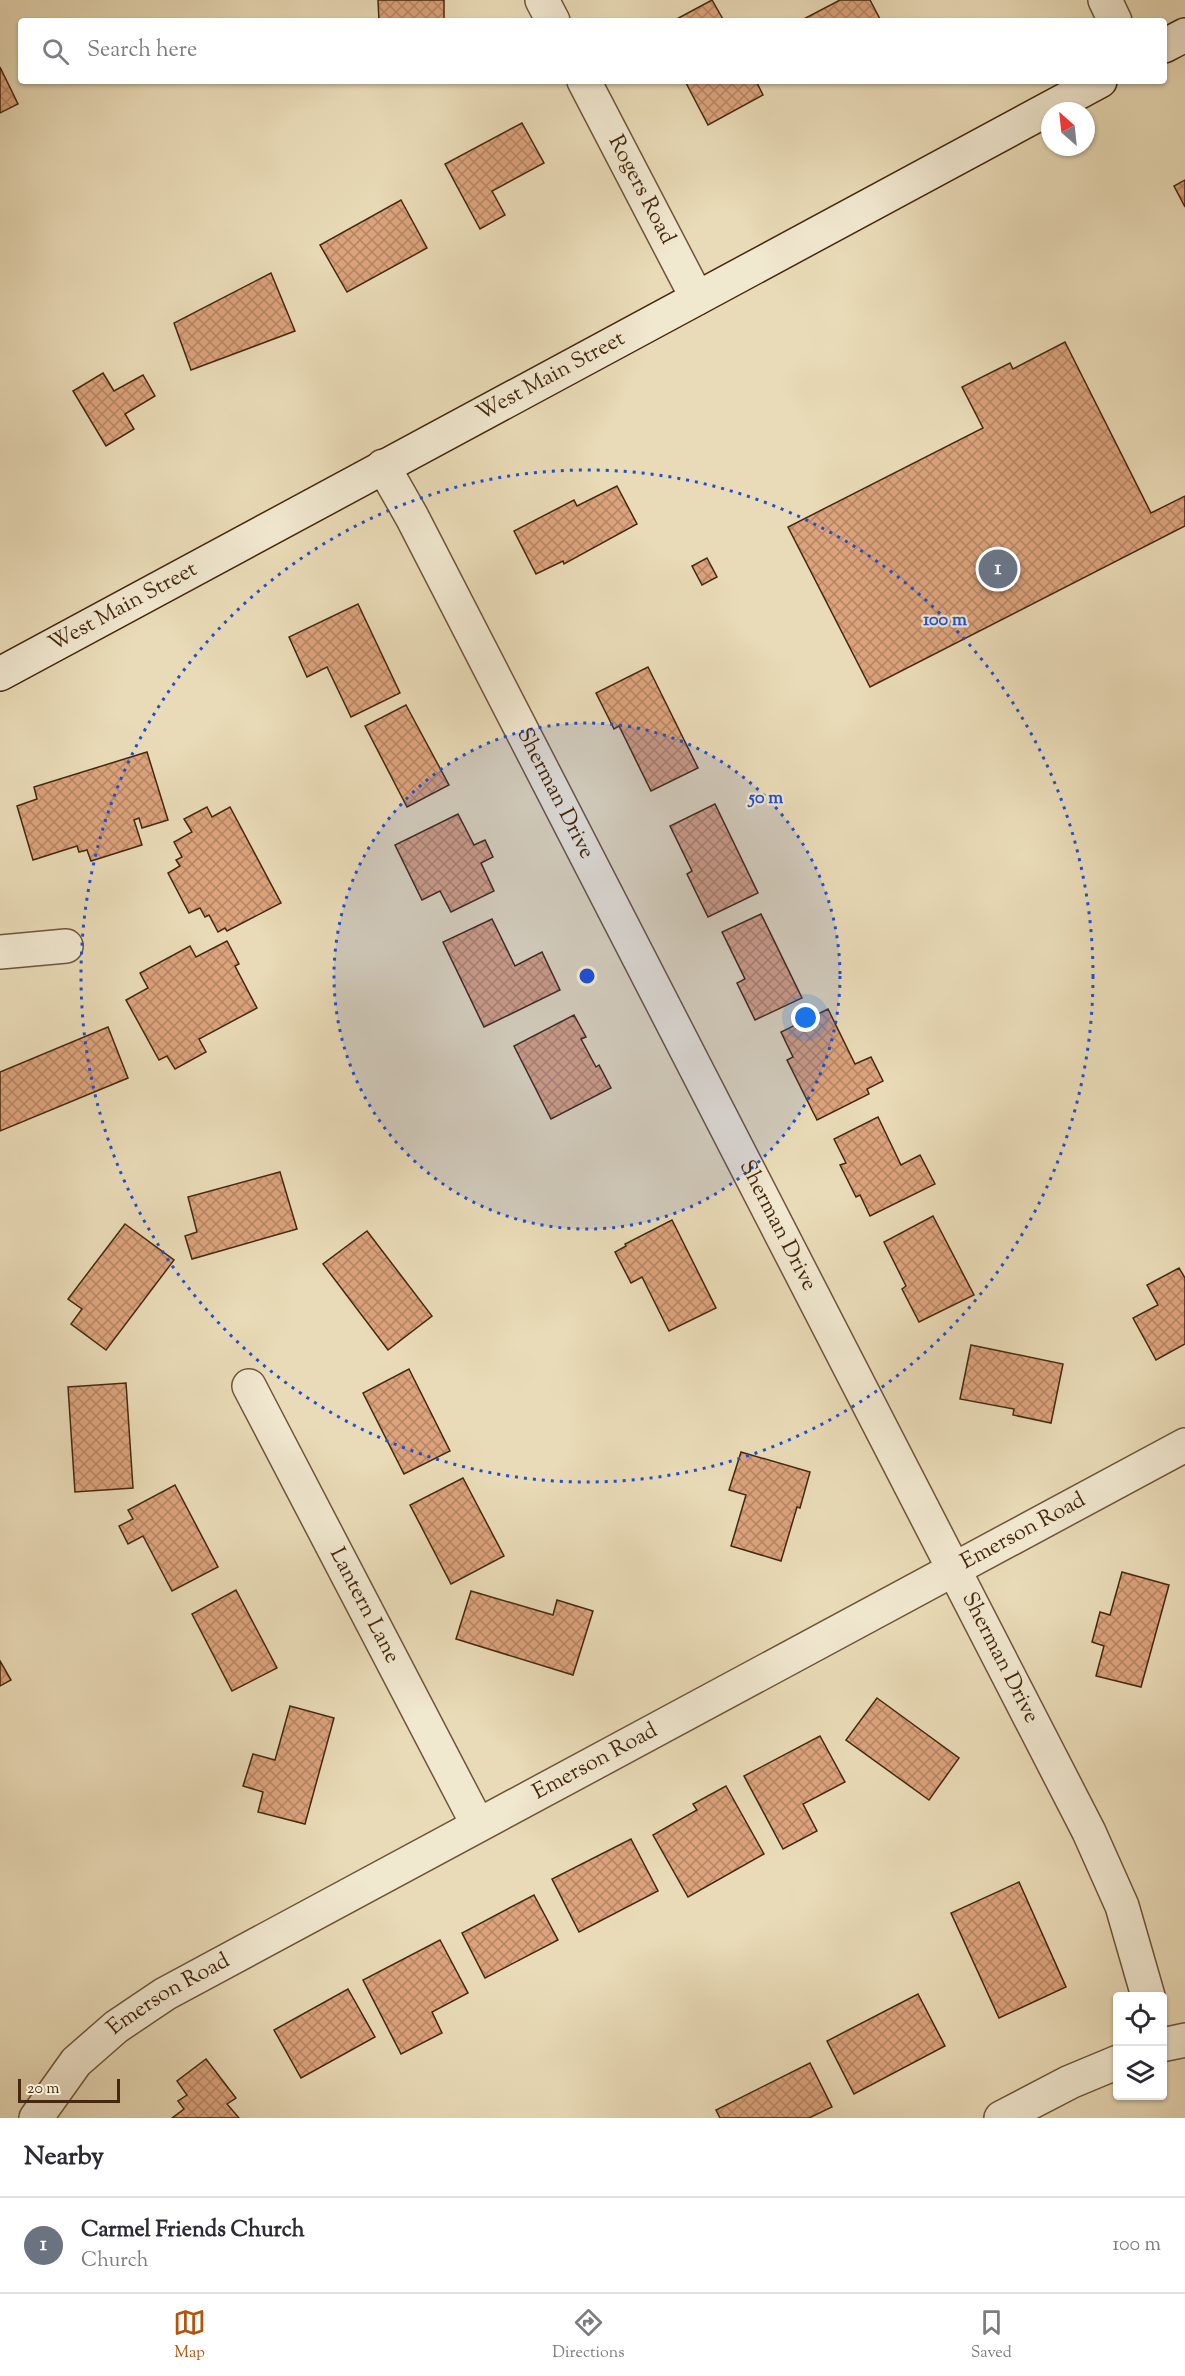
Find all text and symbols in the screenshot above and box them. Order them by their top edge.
search box [18,18,1167,84]
icon: search [39,35,72,68]
text: Search here [87,35,197,67]
north arrow [1041,102,1095,156]
street label: Rogers Road [599,130,683,250]
street label: West Main Street [471,324,631,430]
pin: 1 [978,546,1018,592]
street label: West Main Street [43,554,204,661]
text: 100 m [923,608,967,634]
street label: Sherman Drive [507,723,602,865]
text: 50 m [747,786,783,812]
centre of rings [577,966,597,986]
your location [791,1003,820,1032]
street label: Sherman Drive [730,1155,824,1297]
street label: Emerson Road [955,1485,1092,1579]
street label: Lantern Lane [320,1542,407,1669]
street label: Sherman Drive [952,1587,1046,1729]
street label: Emerson Road [527,1716,664,1809]
street label: Emerson Road [100,1946,236,2044]
map controls [1113,1992,1167,2100]
button: locate [1113,1992,1167,2046]
button: layers [1113,2046,1167,2100]
scale bar [18,2076,120,2104]
text: 20 m [27,2078,60,2101]
text: Nearby [24,2139,104,2176]
text: Carmel Friends Church [81,2215,305,2247]
text: 1 [40,2231,47,2260]
text: 100 m [1112,2231,1161,2260]
text: Church [81,2247,148,2276]
tab: Map [173,2306,206,2365]
tab: Directions [552,2306,625,2365]
tab: Saved [971,2306,1012,2365]

